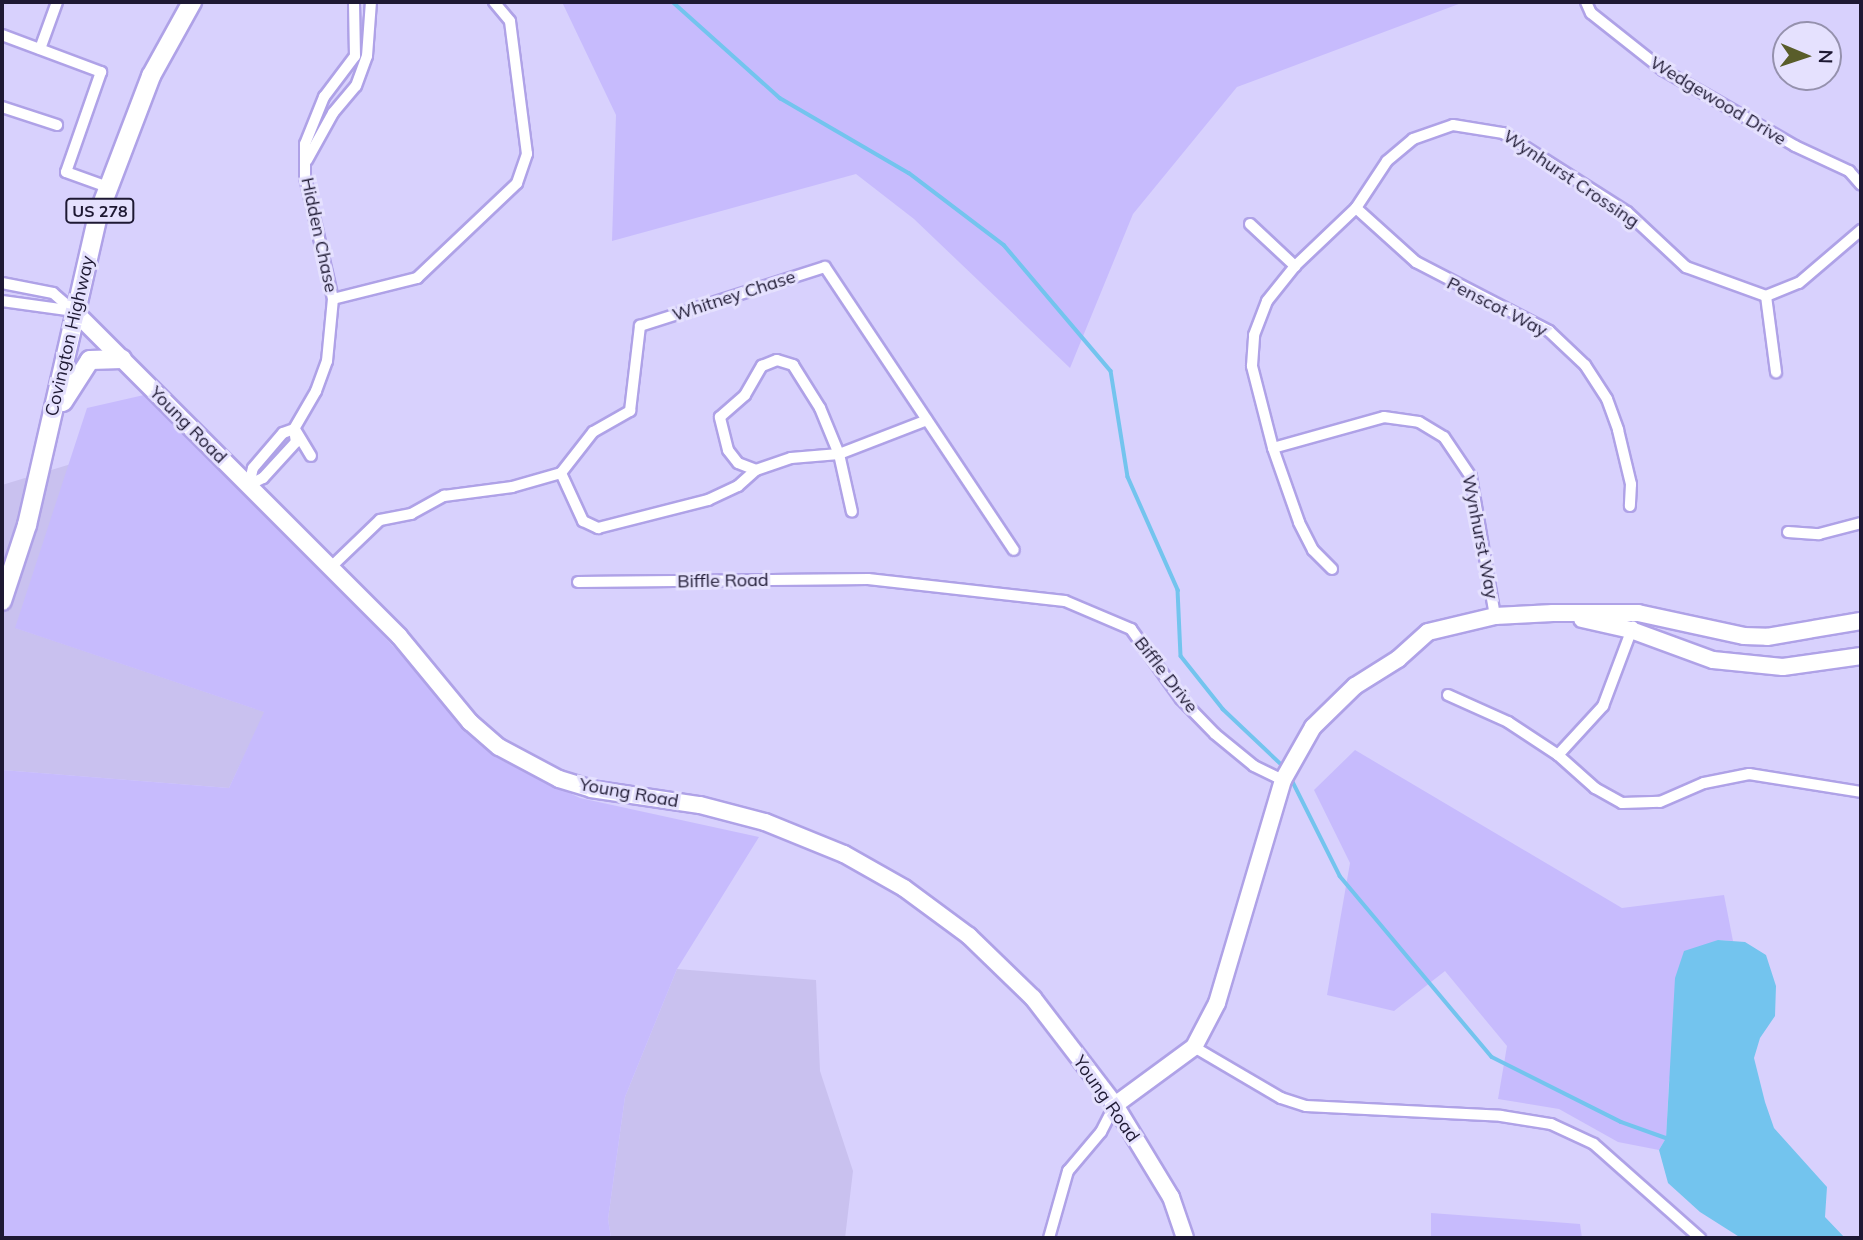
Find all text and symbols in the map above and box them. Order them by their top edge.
north arrow [1772,21,1842,91]
text: N [1814,49,1838,64]
street label: Wedgewood Drive [1646,52,1790,150]
street label: Wynhurst Crossing [1499,125,1643,233]
street label: Hidden Chase [296,175,342,295]
road number: US 278 [65,198,135,224]
street label: Covington Highway [41,254,99,418]
street label: Whitney Chase [670,266,798,326]
street label: Penscot Way [1443,272,1551,342]
street label: Young Road [145,382,231,468]
street label: Wynhurst Way [1457,473,1503,601]
street label: Biffle Road [677,569,769,593]
street label: Biffle Drive [1130,633,1202,717]
street label: Young Road [578,774,680,812]
street label: Young Road [1068,1052,1144,1146]

